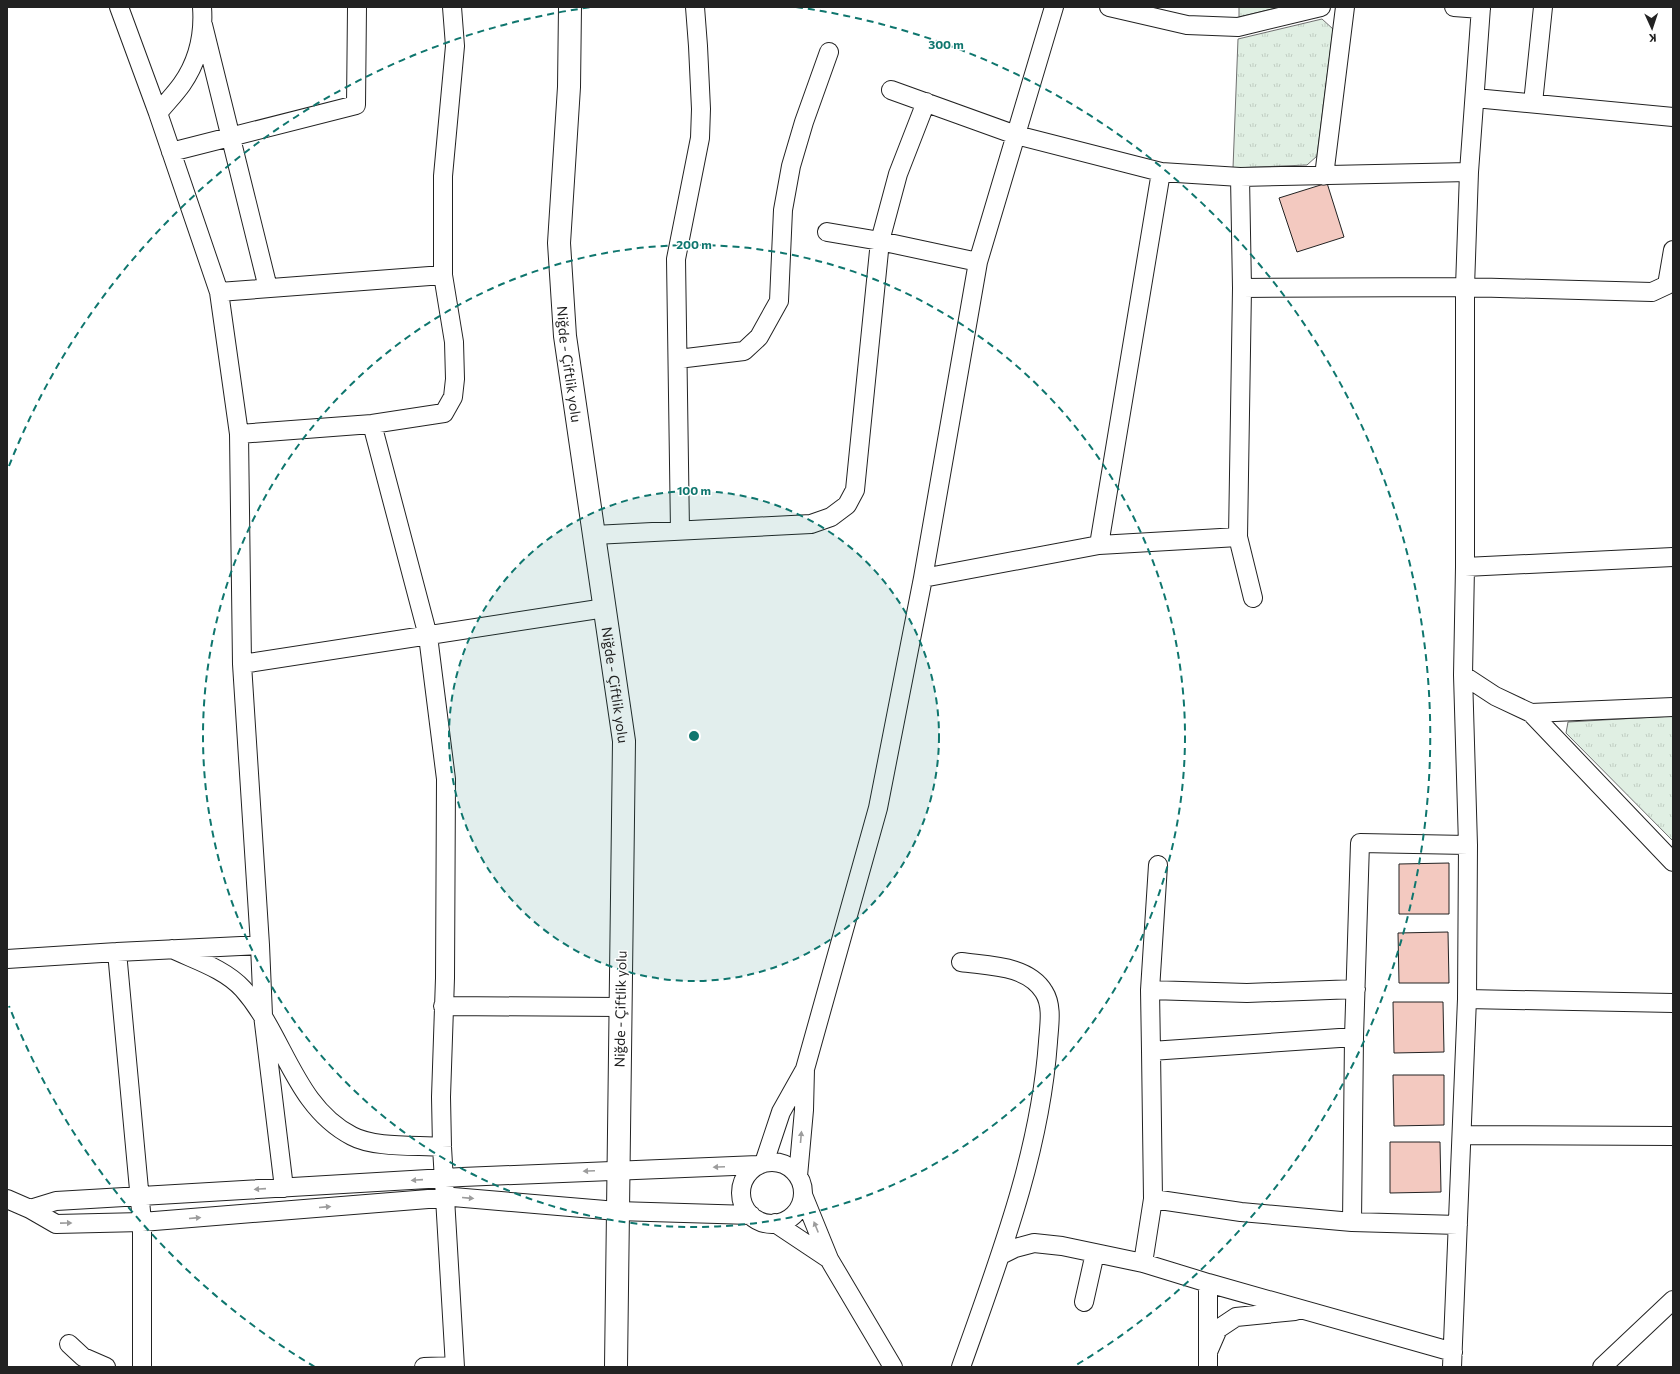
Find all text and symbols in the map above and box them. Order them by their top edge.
north arrow [1632,8,1672,48]
text: K [1648,32,1657,45]
text: 300 m [928,37,964,51]
text: 200 m [676,237,712,251]
street label: Niğde - Çiftlik yolu [555,305,586,423]
text: 100 m [677,483,711,497]
street label: Niğde - Çiftlik yolu [599,626,633,744]
centre of rings [687,729,701,743]
street label: Niğde - Çiftlik yolu [610,950,630,1068]
one-way arrow [798,1131,805,1143]
one-way arrow [712,1164,725,1170]
one-way arrow [582,1168,595,1174]
one-way arrow [411,1176,423,1183]
one-way arrow [254,1186,266,1193]
one-way arrow [462,1195,474,1202]
one-way arrow [319,1204,331,1211]
one-way arrow [189,1214,201,1221]
one-way arrow [60,1220,72,1227]
one-way arrow [812,1221,818,1233]

